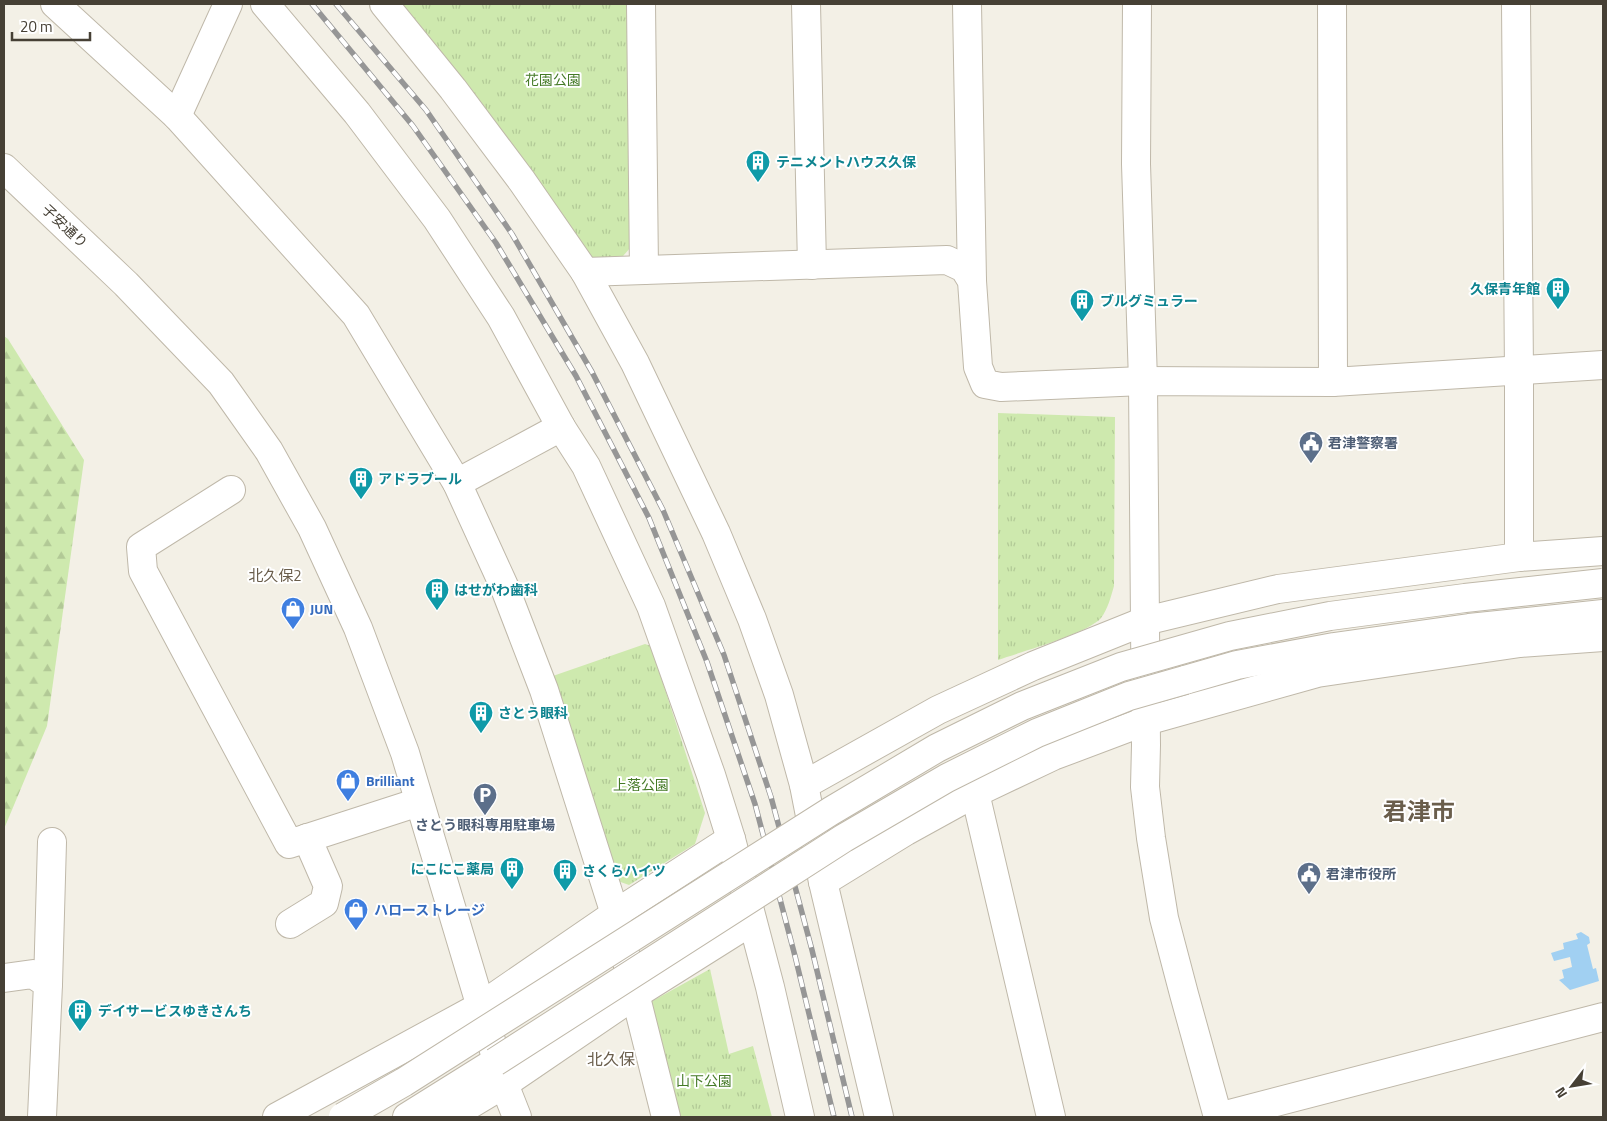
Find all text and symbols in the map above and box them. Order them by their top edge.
scale bar [12,10,90,42]
text: 20 m [20,15,53,38]
park label: 花園公園 [525,69,581,90]
building icon: テニメントハウス久保 [745,149,771,183]
place label: テニメントハウス久保 [776,151,916,172]
street label: 子安通り [38,199,93,252]
building icon: 久保青年館 [1545,276,1571,310]
place label: 久保青年館 [1470,278,1540,299]
building icon: ブルグミュラー [1069,288,1095,322]
place label: ブルグミュラー [1100,290,1198,311]
public building icon: 君津警察署 [1298,430,1324,464]
place label: 君津警察署 [1328,432,1398,453]
building icon: アドラブール [348,466,374,500]
place label: アドラブール [378,468,462,489]
district label: 北久保2 [248,564,302,587]
building icon: はせがわ歯科 [424,577,450,611]
place label: はせがわ歯科 [454,579,538,600]
shop icon: JUN [280,596,306,630]
place label: JUN [310,598,333,619]
building icon: さとう眼科 [468,700,494,734]
place label: さとう眼科 [498,702,568,723]
shop icon: Brilliant [335,768,361,802]
place label: Brilliant [366,770,415,791]
park label: 上落公園 [613,774,669,795]
parking icon: さとう眼科専用駐車場 [472,782,498,816]
district label: 君津市 [1383,793,1455,829]
place label: さとう眼科専用駐車場 [415,814,555,835]
building icon: にこにこ薬局 [499,856,525,890]
place label: にこにこ薬局 [411,858,494,879]
building icon: さくらハイツ [552,858,578,892]
place label: さくらハイツ [582,860,666,881]
public building icon: 君津市役所 [1296,861,1322,895]
place label: 君津市役所 [1326,863,1396,884]
shop icon: ハローストレージ [343,897,369,931]
place label: ハローストレージ [374,899,485,920]
building icon: デイサービスゆきさんち [67,998,93,1032]
place label: デイサービスゆきさんち [98,1000,252,1021]
district label: 北久保 [587,1047,635,1071]
north arrow [1547,1061,1597,1111]
park label: 山下公園 [676,1070,732,1091]
text: N [1549,1083,1572,1103]

